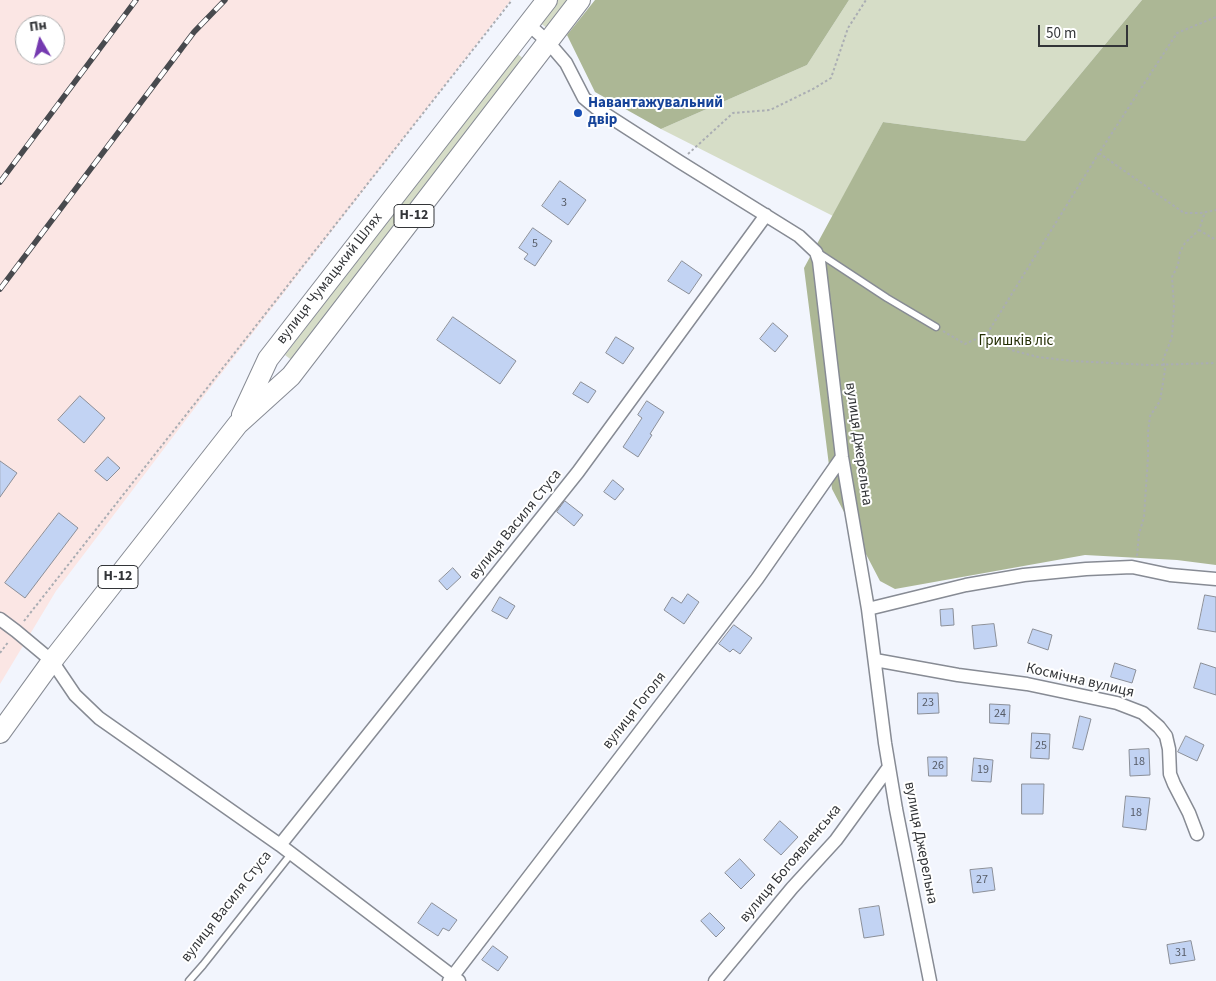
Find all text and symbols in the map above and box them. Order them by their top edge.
north arrow [15,15,65,65]
text: Пн [28,15,48,37]
scale bar [1041,15,1131,47]
text: 50 m [1046,23,1076,44]
place label: Навантажувальний двір [588,95,723,130]
marker: Навантажувальний двір [572,107,584,119]
house number: 3 [561,196,567,210]
road number: Н-12 [394,205,434,228]
street label: вулиця Чумацький Шлях [273,210,387,348]
house number: 5 [532,237,538,251]
park label: Гришків ліс [979,333,1053,351]
street label: вулиця Джерельна [840,381,876,507]
street label: вулиця Василя Стуса [466,466,566,584]
road number: Н-12 [98,566,138,588]
street label: Космічна вулиця [1024,660,1136,702]
street label: вулиця Гоголя [599,669,671,753]
house number: 23 [922,696,934,710]
house number: 24 [994,707,1006,721]
house number: 25 [1035,739,1047,753]
house number: 18 [1133,755,1145,769]
house number: 26 [932,759,944,773]
house number: 19 [977,763,989,777]
street label: вулиця Джерельна [899,780,941,906]
street label: вулиця Богоявленська [736,801,846,927]
house number: 18 [1130,806,1142,820]
street label: вулиця Василя Стуса [178,848,276,966]
house number: 27 [976,873,988,887]
house number: 31 [1175,946,1187,960]

